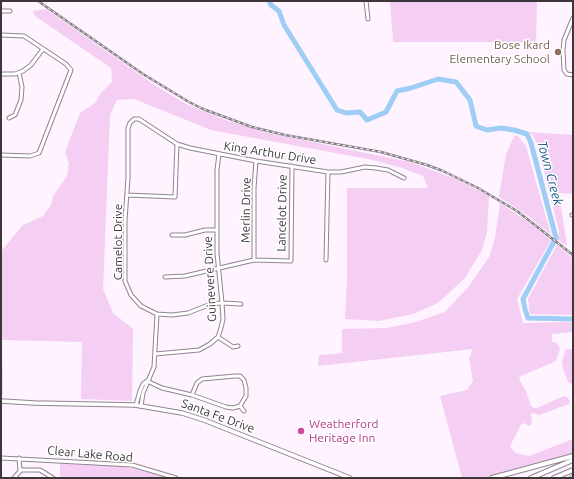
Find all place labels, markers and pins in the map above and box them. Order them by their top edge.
place label: Bose Ikard Elementary School [450,38,550,66]
marker: Bose Ikard Elementary School [553,47,563,57]
place label: Weatherford Heritage Inn [309,417,379,445]
marker: Weatherford Heritage Inn [296,426,306,436]

